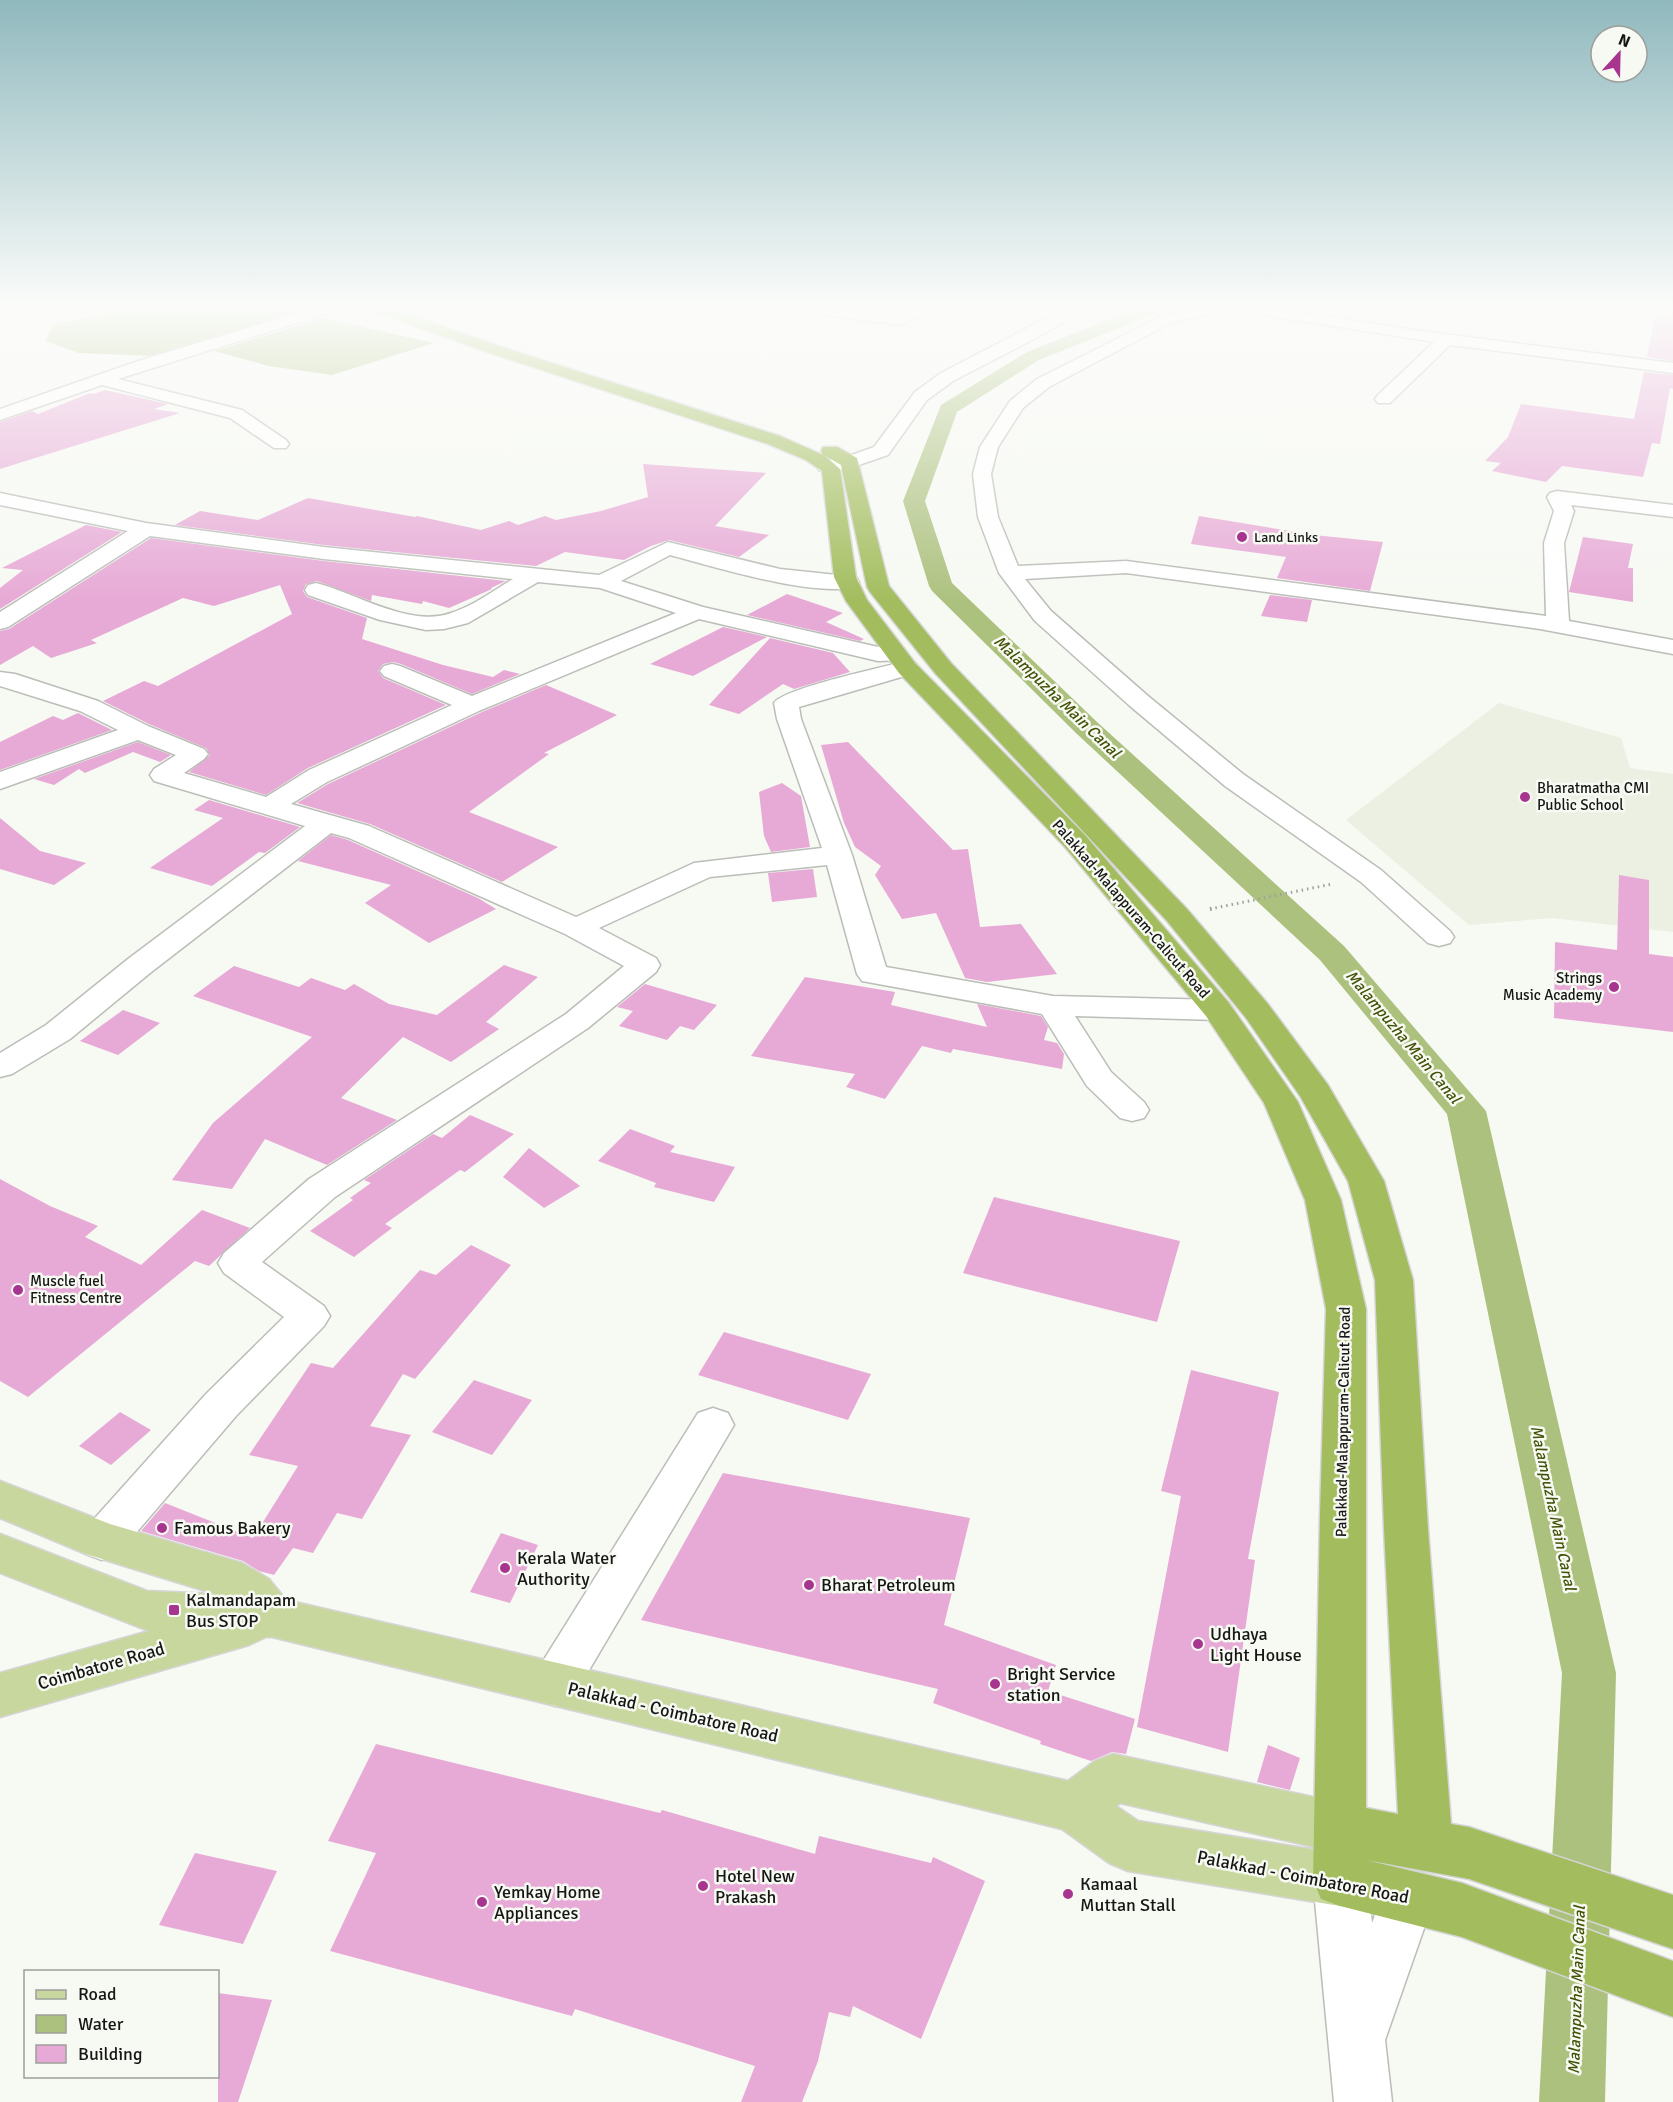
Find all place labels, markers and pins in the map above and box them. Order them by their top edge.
place label: Land Links [1254,529,1318,546]
marker: Land Links [1235,530,1249,544]
place label: Bharatmatha CMI Public School [1537,779,1649,814]
marker: Bharatmatha CMI Public School [1518,790,1532,804]
place label: Strings Music Academy [1503,969,1602,1004]
marker: Strings Music Academy [1607,980,1621,994]
place label: Muscle fuel Fitness Centre [30,1272,122,1307]
marker: Muscle fuel Fitness Centre [11,1283,25,1297]
place label: Famous Bakery [174,1517,291,1539]
marker: Famous Bakery [155,1521,169,1535]
place label: Kerala Water Authority [517,1547,616,1590]
marker: Kerala Water Authority [498,1561,512,1575]
place label: Bharat Petroleum [821,1574,955,1596]
marker: Bharat Petroleum [802,1578,816,1592]
place label: Kalmandapam Bus STOP [186,1589,296,1632]
marker: Kalmandapam Bus STOP [167,1603,181,1617]
place label: Udhaya Light House [1210,1623,1302,1666]
marker: Udhaya Light House [1191,1637,1205,1651]
place label: Bright Service station [1007,1663,1115,1706]
marker: Bright Service station [988,1677,1002,1691]
place label: Hotel New Prakash [715,1865,795,1908]
place label: Kamaal Muttan Stall [1080,1873,1176,1916]
marker: Hotel New Prakash [696,1879,710,1893]
place label: Yemkay Home Appliances [494,1881,601,1924]
marker: Kamaal Muttan Stall [1061,1887,1075,1901]
marker: Yemkay Home Appliances [475,1895,489,1909]

